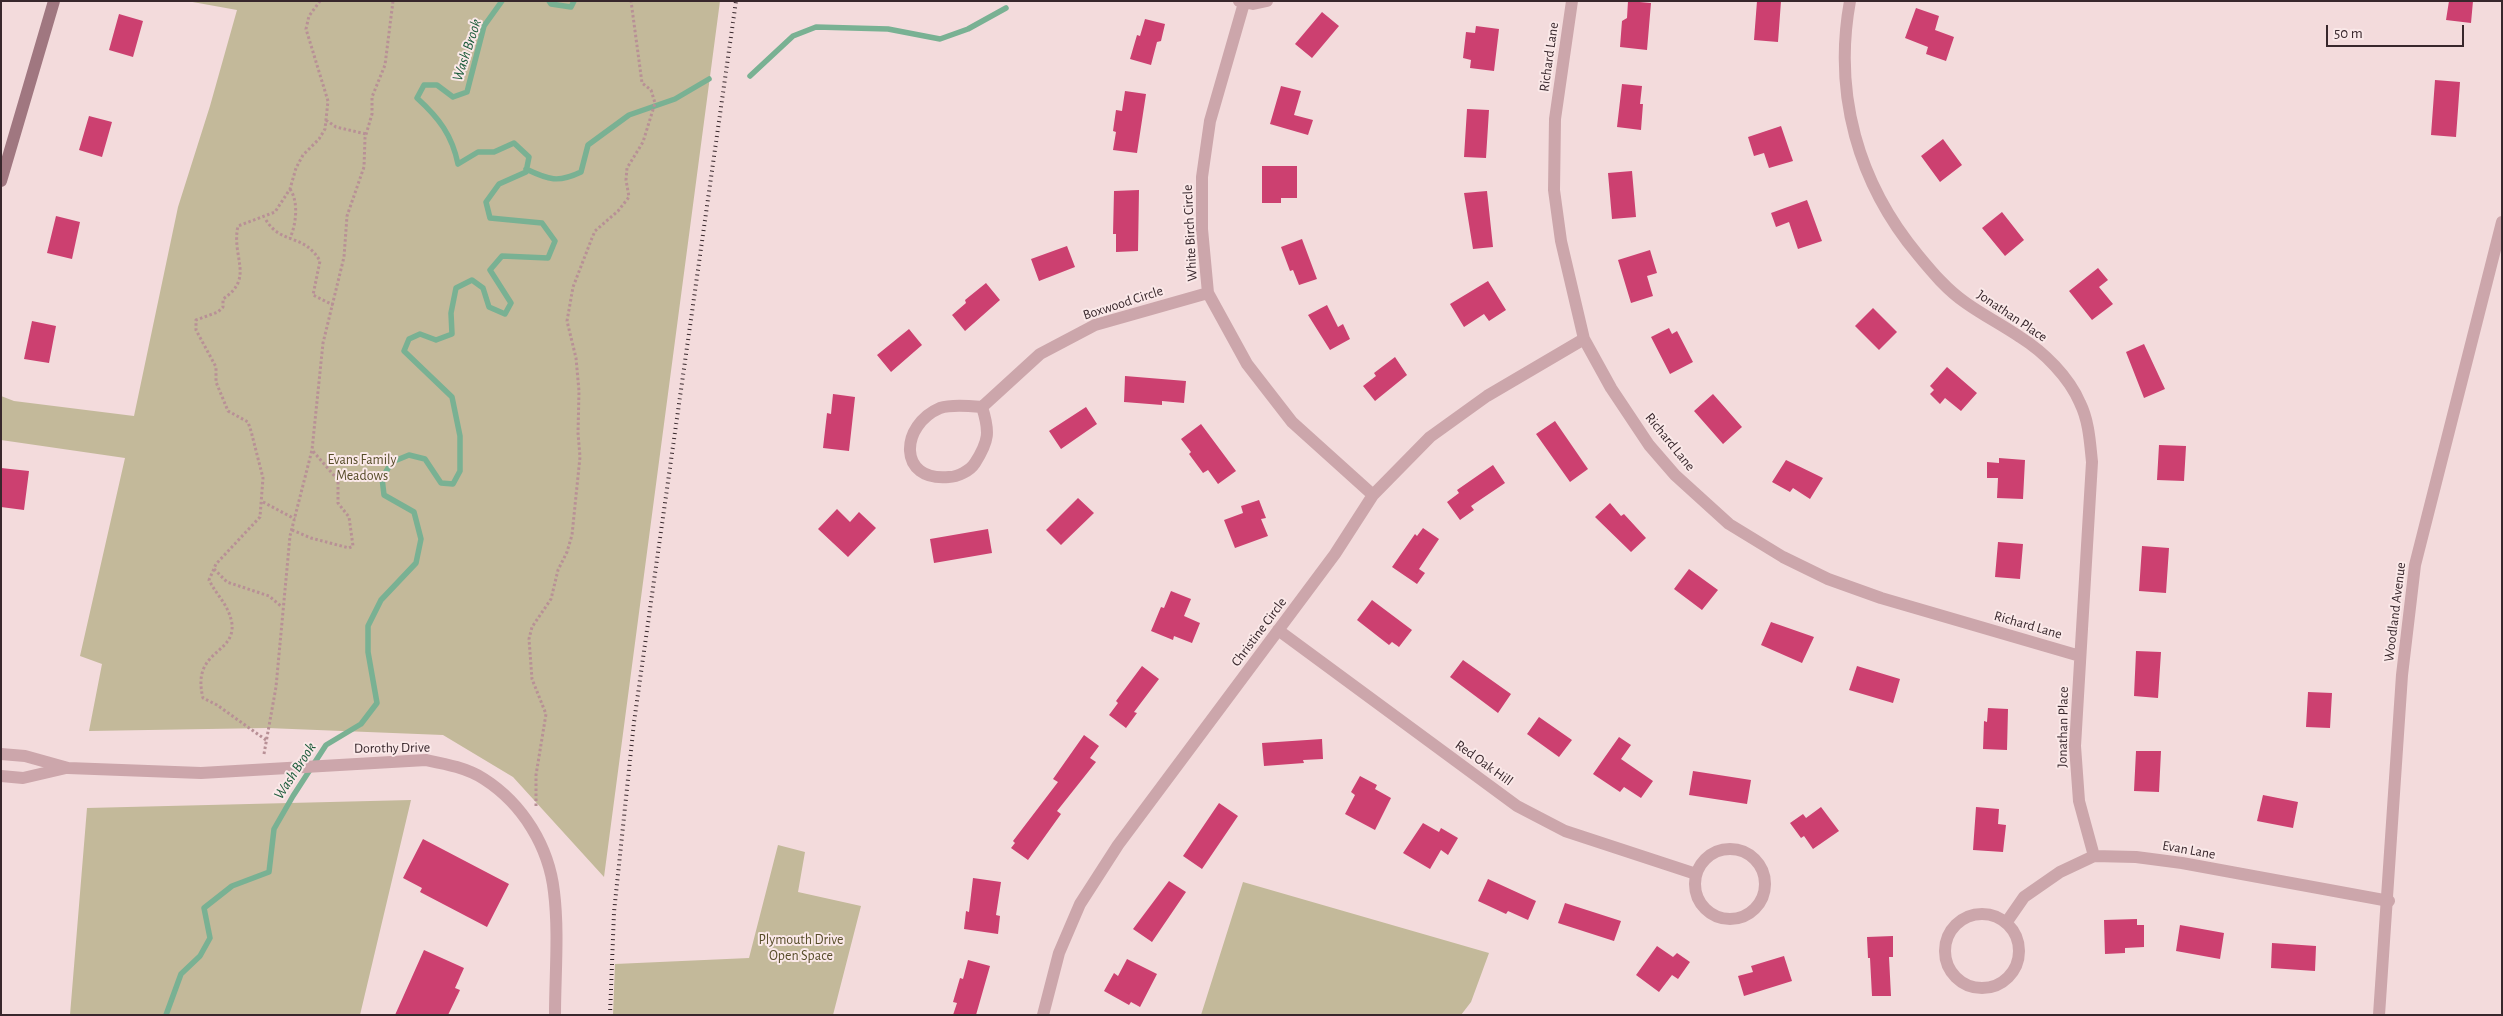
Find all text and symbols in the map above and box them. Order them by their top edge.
scale bar [2328,15,2466,47]
water label: Wash Brook [449,17,485,83]
street label: Richard Lane [1536,21,1562,93]
text: 50 m [2334,26,2363,41]
street label: White Birch Circle [1179,184,1201,282]
street label: Boxwood Circle [1081,282,1165,324]
street label: Jonathan Place [1974,286,2050,346]
street label: Richard Lane [1641,409,1699,475]
park label: Evans Family Meadows [327,452,397,484]
street label: Woodland Avenue [2381,561,2409,663]
street label: Christine Circle [1228,594,1290,670]
street label: Richard Lane [1992,607,2064,643]
street label: Jonathan Place [2054,686,2072,768]
street label: Red Oak Hill [1452,736,1516,790]
water label: Wash Brook [270,739,320,803]
street label: Dorothy Drive [354,739,430,757]
street label: Evan Lane [2161,837,2217,863]
park label: Plymouth Drive Open Space [758,932,844,964]

